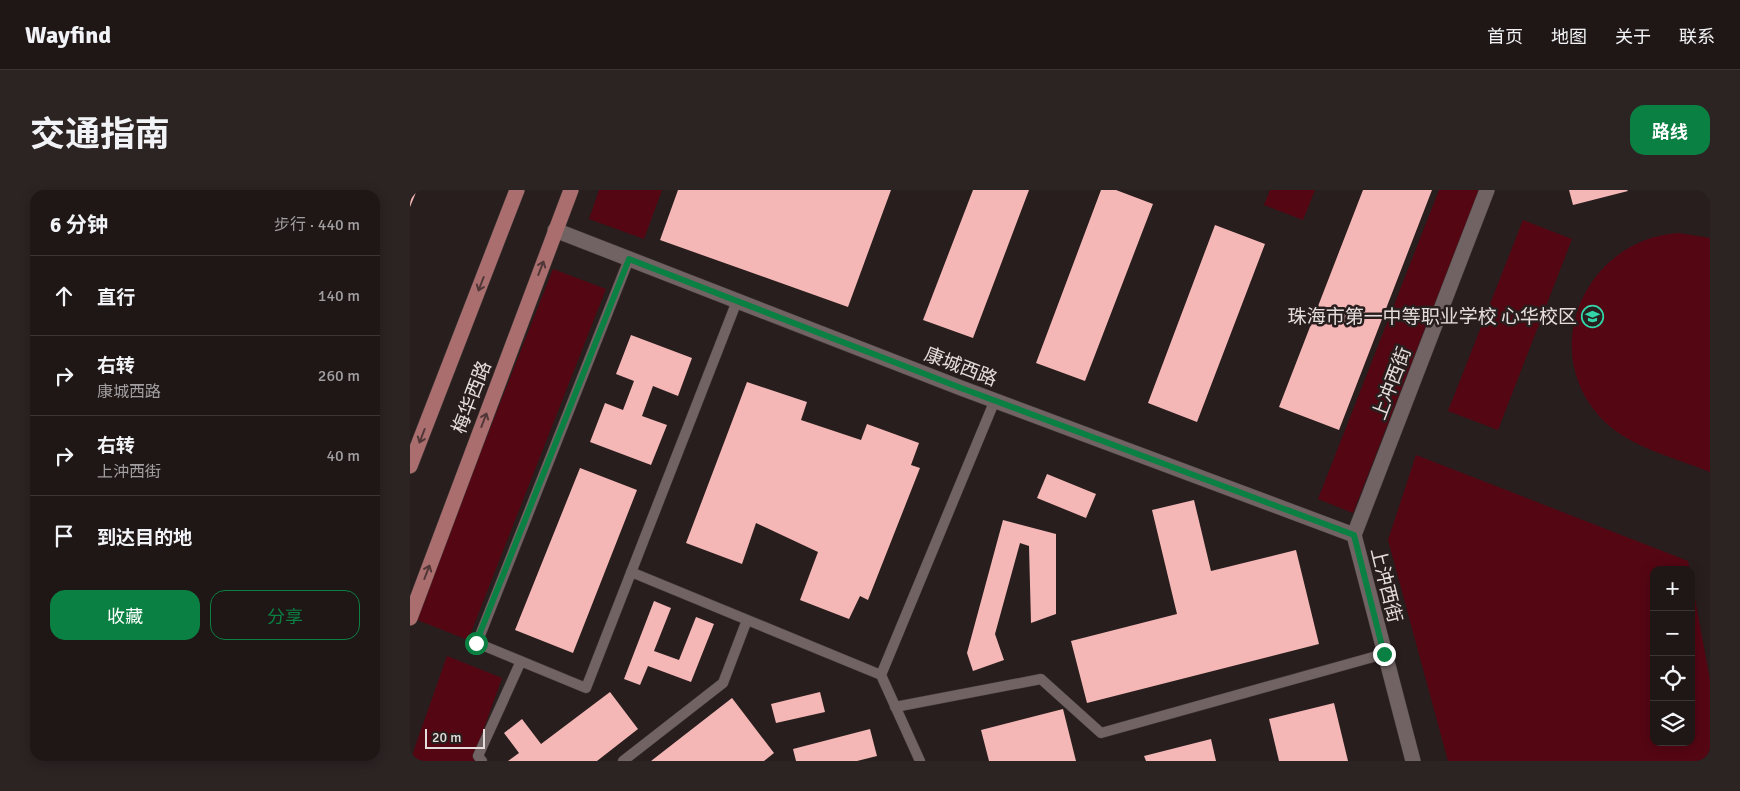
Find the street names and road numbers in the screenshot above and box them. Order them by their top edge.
street label: 康城西路 [921,342,1000,392]
street label: 上冲西街 [1367,344,1417,423]
street label: 梅华西路 [447,358,497,437]
street label: 上沖西街 [1365,545,1407,625]

